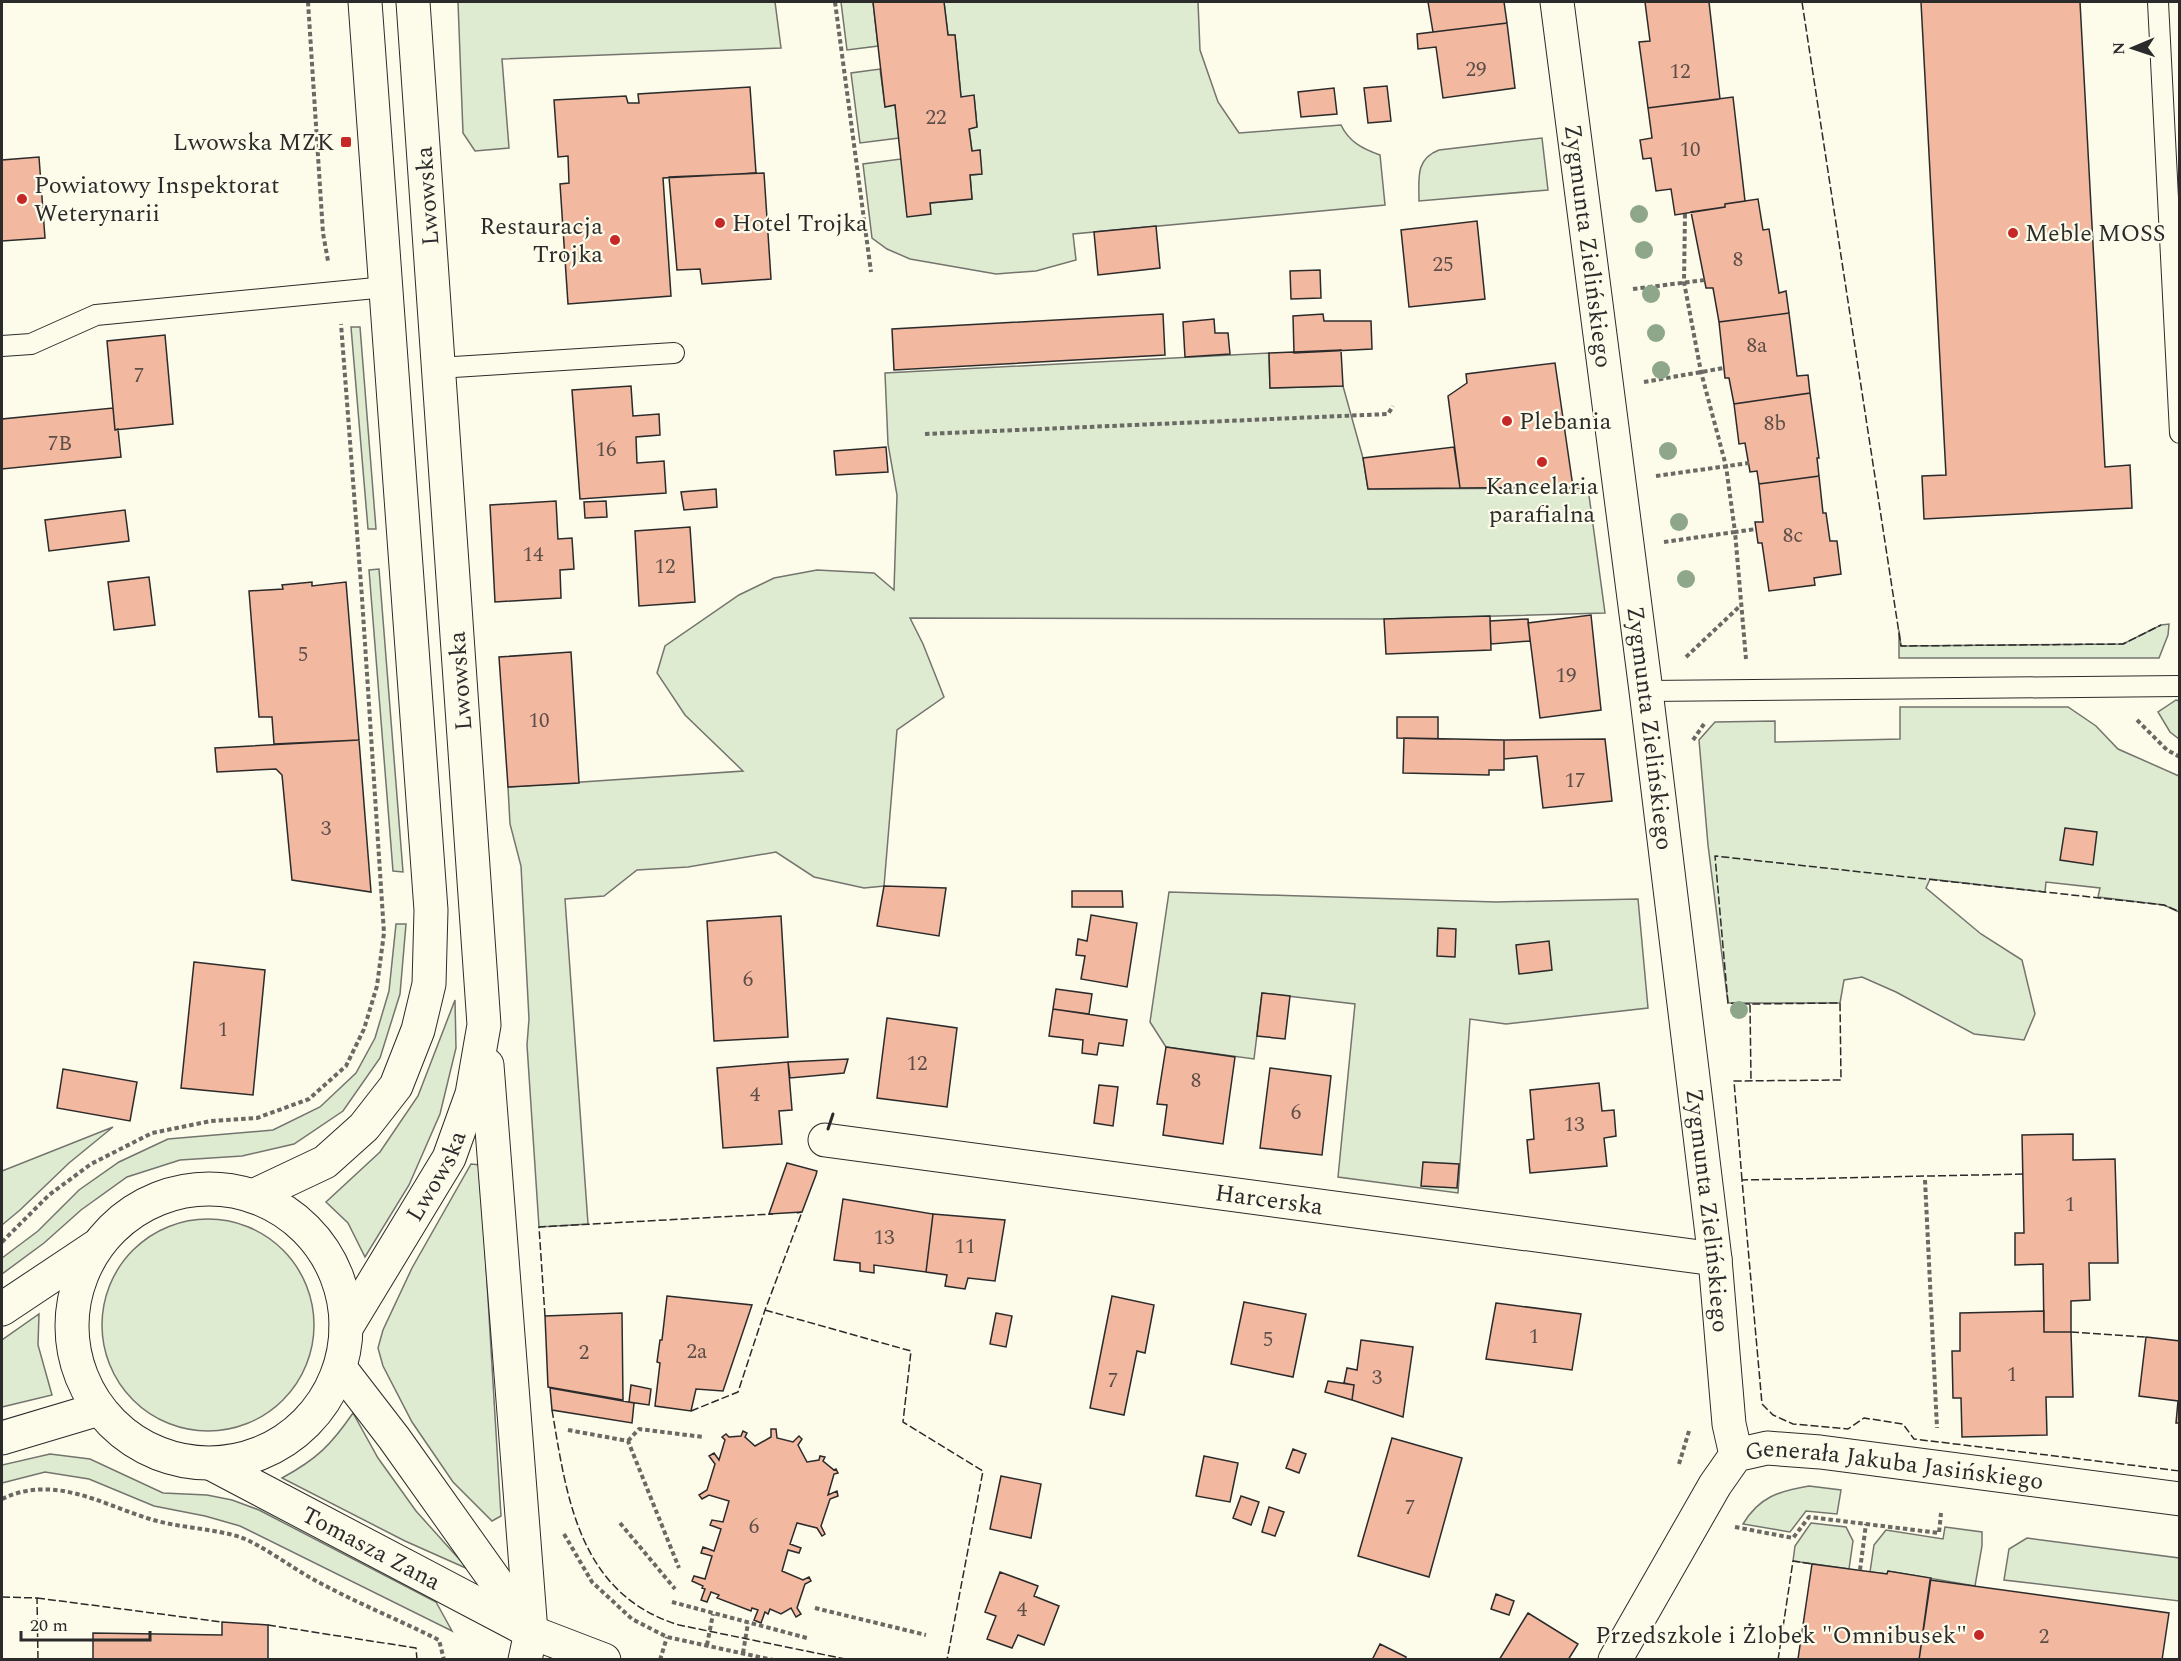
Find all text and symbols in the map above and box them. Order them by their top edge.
north arrow [2103,18,2163,78]
text: N [2107,42,2131,55]
house number: 29 [1466,54,1487,86]
house number: 12 [1670,56,1691,88]
house number: 22 [926,102,947,134]
street label: Zygmunta Zielińskiego [1554,122,1621,370]
place label: Lwowska MZK [173,125,334,161]
house number: 10 [1680,134,1701,166]
marker: Lwowska MZK [339,135,353,149]
street label: Lwowska [407,145,449,247]
place label: Powiatowy Inspektorat Weterynarii [34,168,280,232]
marker: Powiatowy Inspektorat Weterynarii [15,192,29,206]
place label: Hotel Trojka [732,206,868,242]
place label: Restauracja Trojka [479,209,603,273]
marker: Hotel Trojka [713,216,727,230]
place label: Meble MOSS [2025,216,2166,252]
marker: Meble MOSS [2006,226,2020,240]
marker: Restauracja Trojka [608,233,622,247]
house number: 8 [1733,244,1743,276]
house number: 25 [1433,249,1454,281]
house number: 8a [1747,330,1768,362]
house number: 7 [134,360,144,392]
place label: Plebania [1519,404,1612,440]
house number: 8b [1764,408,1786,440]
marker: Plebania [1500,414,1514,428]
house number: 7B [48,428,72,460]
house number: 16 [596,434,617,466]
marker: Kancelaria parafialna [1535,455,1549,469]
place label: Kancelaria parafialna [1485,469,1599,533]
house number: 8c [1783,520,1803,552]
house number: 14 [523,539,544,571]
house number: 12 [655,551,676,583]
street label: Zygmunta Zielińskiego [1616,604,1682,852]
street label: Lwowska [440,630,482,732]
house number: 5 [298,639,308,671]
house number: 19 [1556,660,1577,692]
house number: 10 [529,705,550,737]
house number: 17 [1565,765,1586,797]
house number: 3 [321,813,332,845]
house number: 6 [743,964,753,996]
house number: 1 [218,1014,228,1046]
house number: 12 [907,1048,928,1080]
house number: 8 [1191,1065,1201,1097]
house number: 4 [750,1079,761,1111]
street label: Zygmunta Zielińskiego [1675,1087,1738,1334]
house number: 6 [1291,1097,1301,1129]
house number: 13 [1564,1109,1585,1141]
street label: Lwowska [397,1126,476,1229]
street label: Harcerska [1213,1175,1325,1225]
house number: 1 [2065,1189,2075,1221]
house number: 13 [874,1222,895,1254]
house number: 11 [955,1231,976,1263]
house number: 1 [1529,1321,1539,1353]
house number: 5 [1263,1324,1273,1356]
house number: 2a [687,1336,708,1368]
house number: 2 [579,1337,589,1369]
house number: 1 [2007,1359,2017,1391]
house number: 3 [1372,1362,1383,1394]
house number: 7 [1108,1365,1118,1397]
street label: Generała Jakuba Jasińskiego [1742,1431,2046,1500]
house number: 7 [1405,1492,1415,1524]
street label: Tomasza Zana [295,1497,447,1600]
house number: 6 [749,1511,759,1543]
house number: 4 [1017,1594,1028,1626]
scale bar [21,1604,150,1642]
text: 20 m [30,1612,68,1639]
place label: Przedszkole i Żlobek "Omnibusek" [1595,1618,1967,1654]
house number: 2 [2039,1621,2049,1653]
marker: Przedszkole i Żlobek "Omnibusek" [1972,1628,1986,1642]

